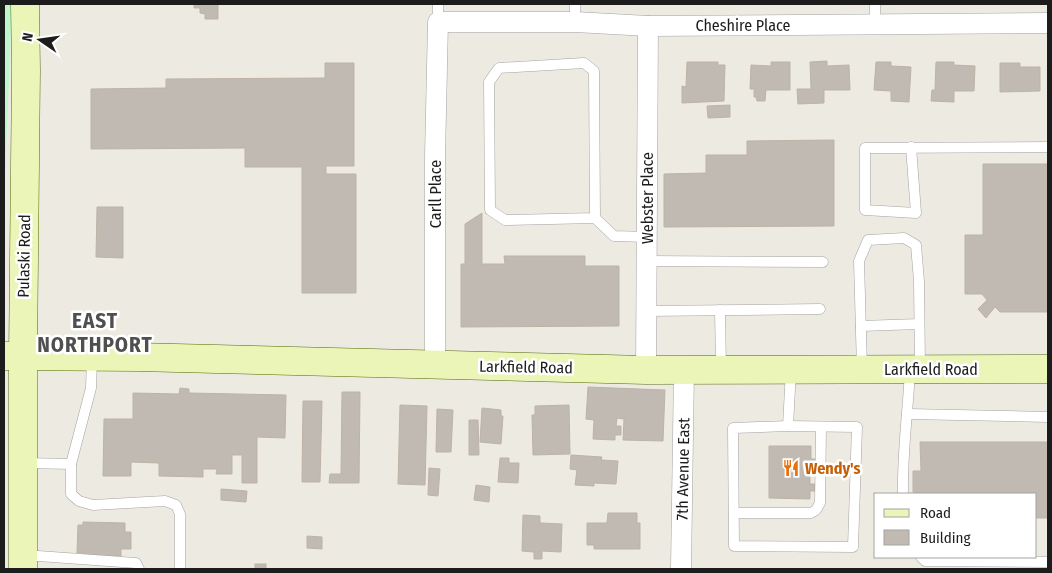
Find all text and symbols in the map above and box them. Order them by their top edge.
north arrow [15,15,65,65]
street label: Cheshire Place [695,16,791,35]
text: N [19,31,37,43]
street label: Webster Place [638,152,657,244]
street label: Carll Place [426,160,445,228]
street label: Pulaski Road [14,214,34,298]
district label: EAST NORTHPORT [37,308,153,358]
street label: Larkfield Road [479,357,573,377]
street label: Larkfield Road [884,360,978,379]
street label: 7th Avenue East [673,417,693,521]
restaurant icon: Wendy's [781,458,801,478]
place label: Wendy's [805,459,860,478]
legend [874,493,1037,558]
text: Road [920,504,951,522]
text: Building [920,529,971,547]

